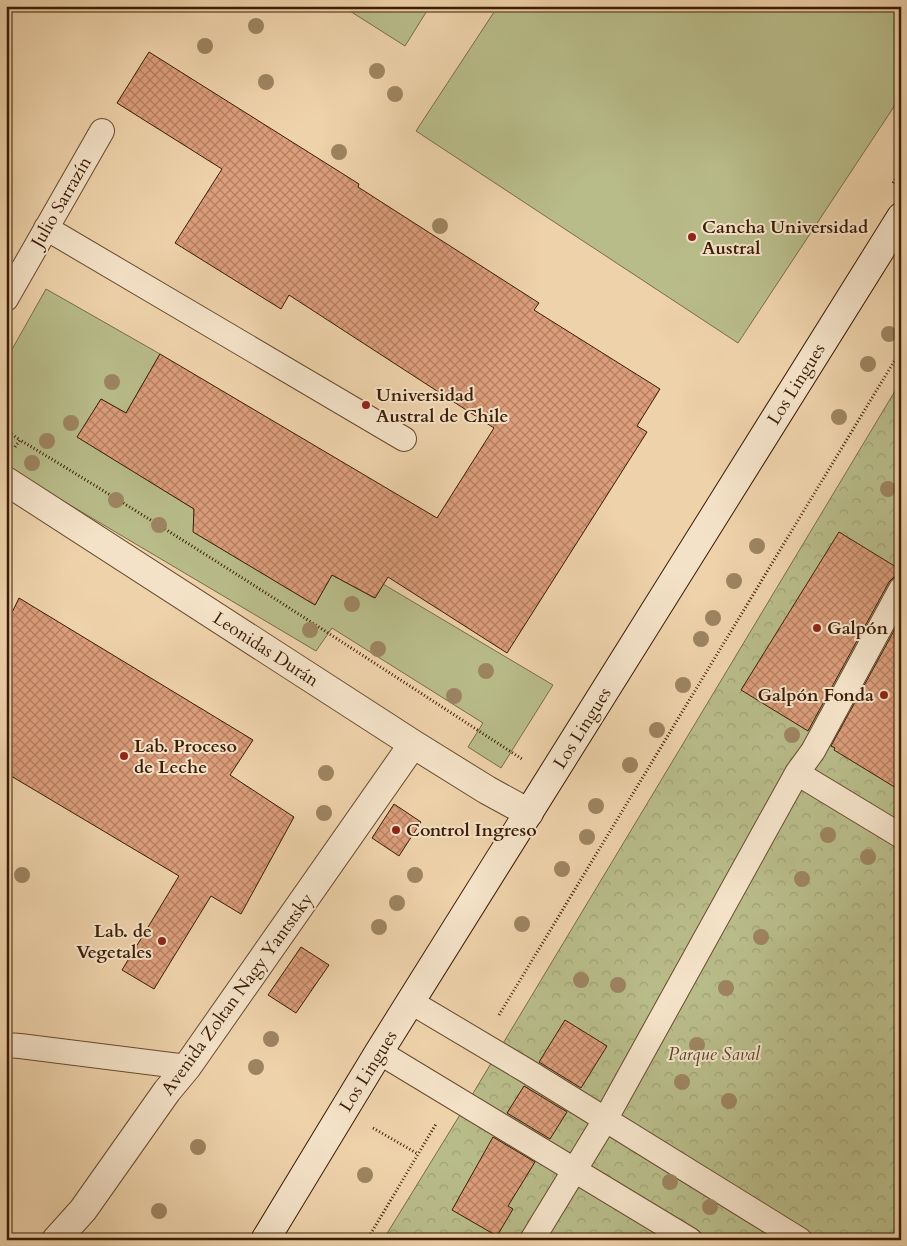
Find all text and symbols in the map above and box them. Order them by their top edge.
street label: Julio Sarrazín [24,152,98,255]
place label: Cancha Universidad Austral [702,215,869,261]
marker: Cancha Universidad Austral [686,231,698,243]
street label: Los Lingues [761,339,831,430]
place label: Universidad Austral de Chile [376,383,509,429]
marker: Universidad Austral de Chile [360,399,372,411]
street label: Leonidas Durán [208,606,324,693]
place label: Galpón [827,616,889,641]
marker: Galpón [811,622,823,634]
street label: Los Lingues [547,683,617,774]
place label: Galpón Fonda [757,683,874,708]
marker: Galpón Fonda [878,689,890,701]
place label: Lab. Proceso de Leche [134,734,237,780]
marker: Lab. Proceso de Leche [118,750,130,762]
place label: Control Ingreso [406,818,537,843]
marker: Control Ingreso [390,824,402,836]
street label: Avenida Zoltan Nagy Yantstsky [155,888,320,1101]
place label: Lab. de Vegetales [76,919,152,965]
marker: Lab. de Vegetales [156,935,168,947]
street label: Los Lingues [333,1026,403,1117]
park label: Parque Saval [668,1042,761,1067]

